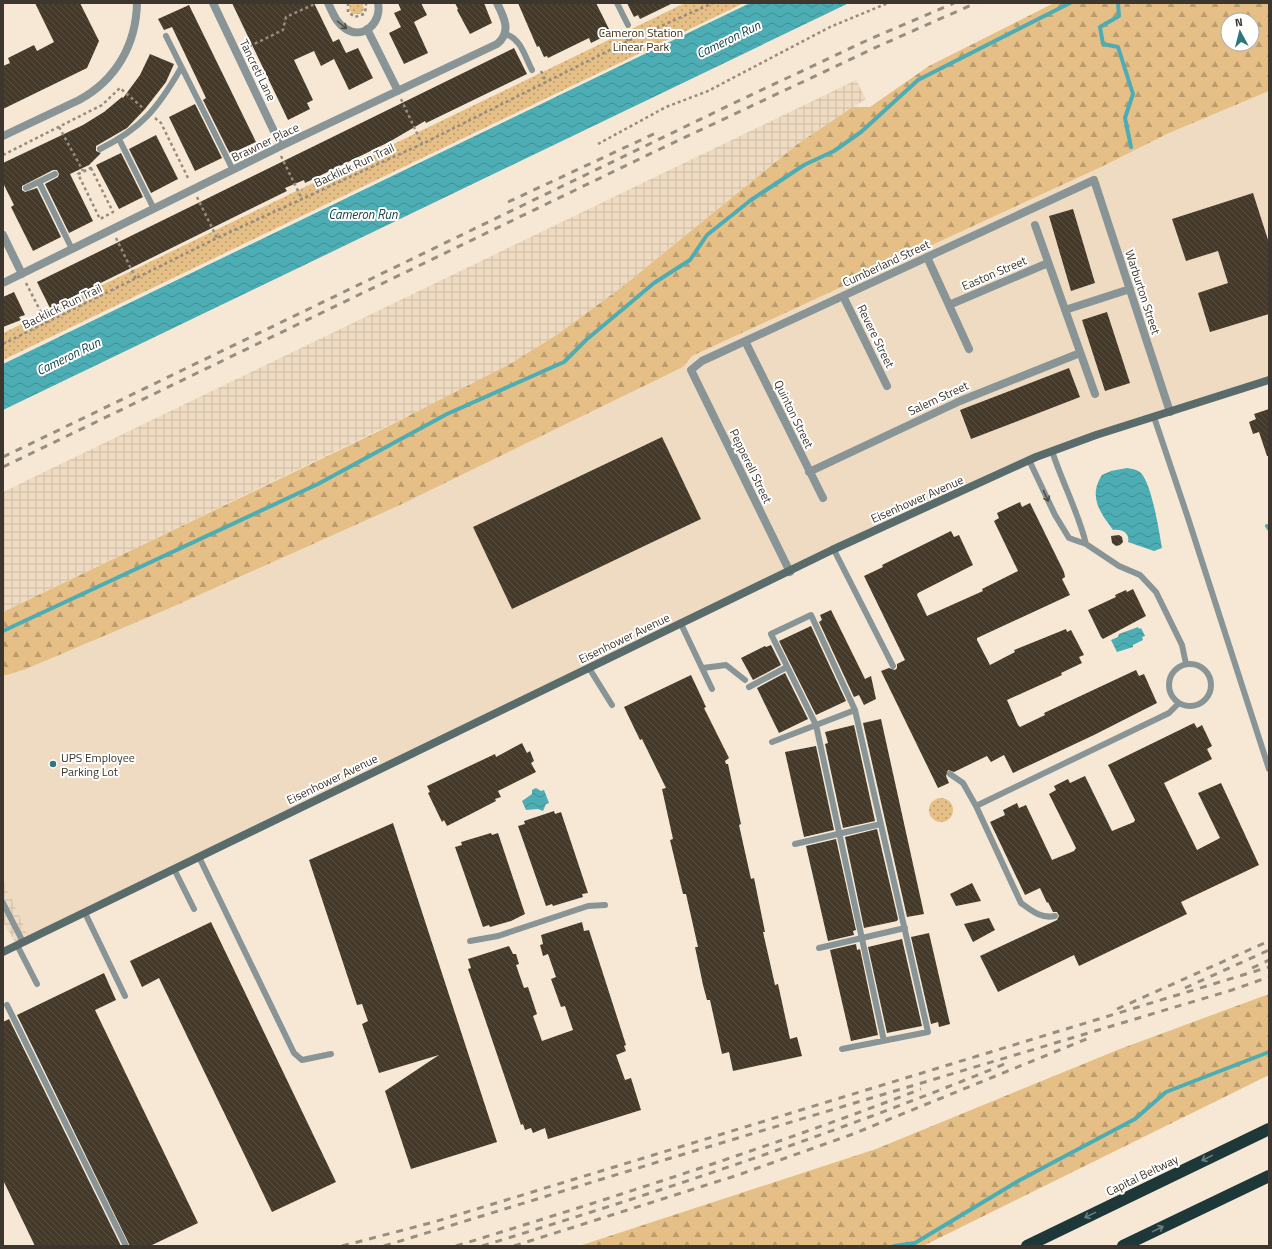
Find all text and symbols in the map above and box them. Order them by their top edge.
north arrow [1220,12,1260,52]
text: N [1234,14,1244,30]
water label: Cameron Run [693,15,764,63]
one-way arrow [337,21,348,30]
park label: Cameron Station Linear Park [599,23,683,56]
street label: Tancreti Lane [235,36,281,104]
street label: Brawner Place [228,117,302,167]
street label: Backlick Run Trail [311,138,397,192]
water label: Cameron Run [329,204,398,224]
street label: Cumberland Street [839,234,934,292]
street label: Warburton Street [1120,247,1166,338]
street label: Easton Street [959,251,1030,295]
street label: Backlick Run Trail [19,278,105,334]
street label: Revere Street [852,301,900,372]
water label: Cameron Run [33,332,104,380]
street label: Salem Street [905,375,972,420]
street label: Quinton Street [769,377,819,452]
street label: Pepperell Street [725,425,778,507]
street label: Eisenhower Avenue [868,470,966,528]
one-way arrow [1043,489,1050,501]
street label: Eisenhower Avenue [575,608,673,668]
place label: UPS Employee Parking Lot [61,748,135,781]
street label: Eisenhower Avenue [283,749,381,809]
marker: UPS Employee Parking Lot [48,759,58,769]
street label: Capital Beltway [1103,1149,1182,1201]
one-way arrow [1202,1155,1214,1162]
one-way arrow [1085,1212,1097,1219]
one-way arrow [1152,1225,1164,1232]

